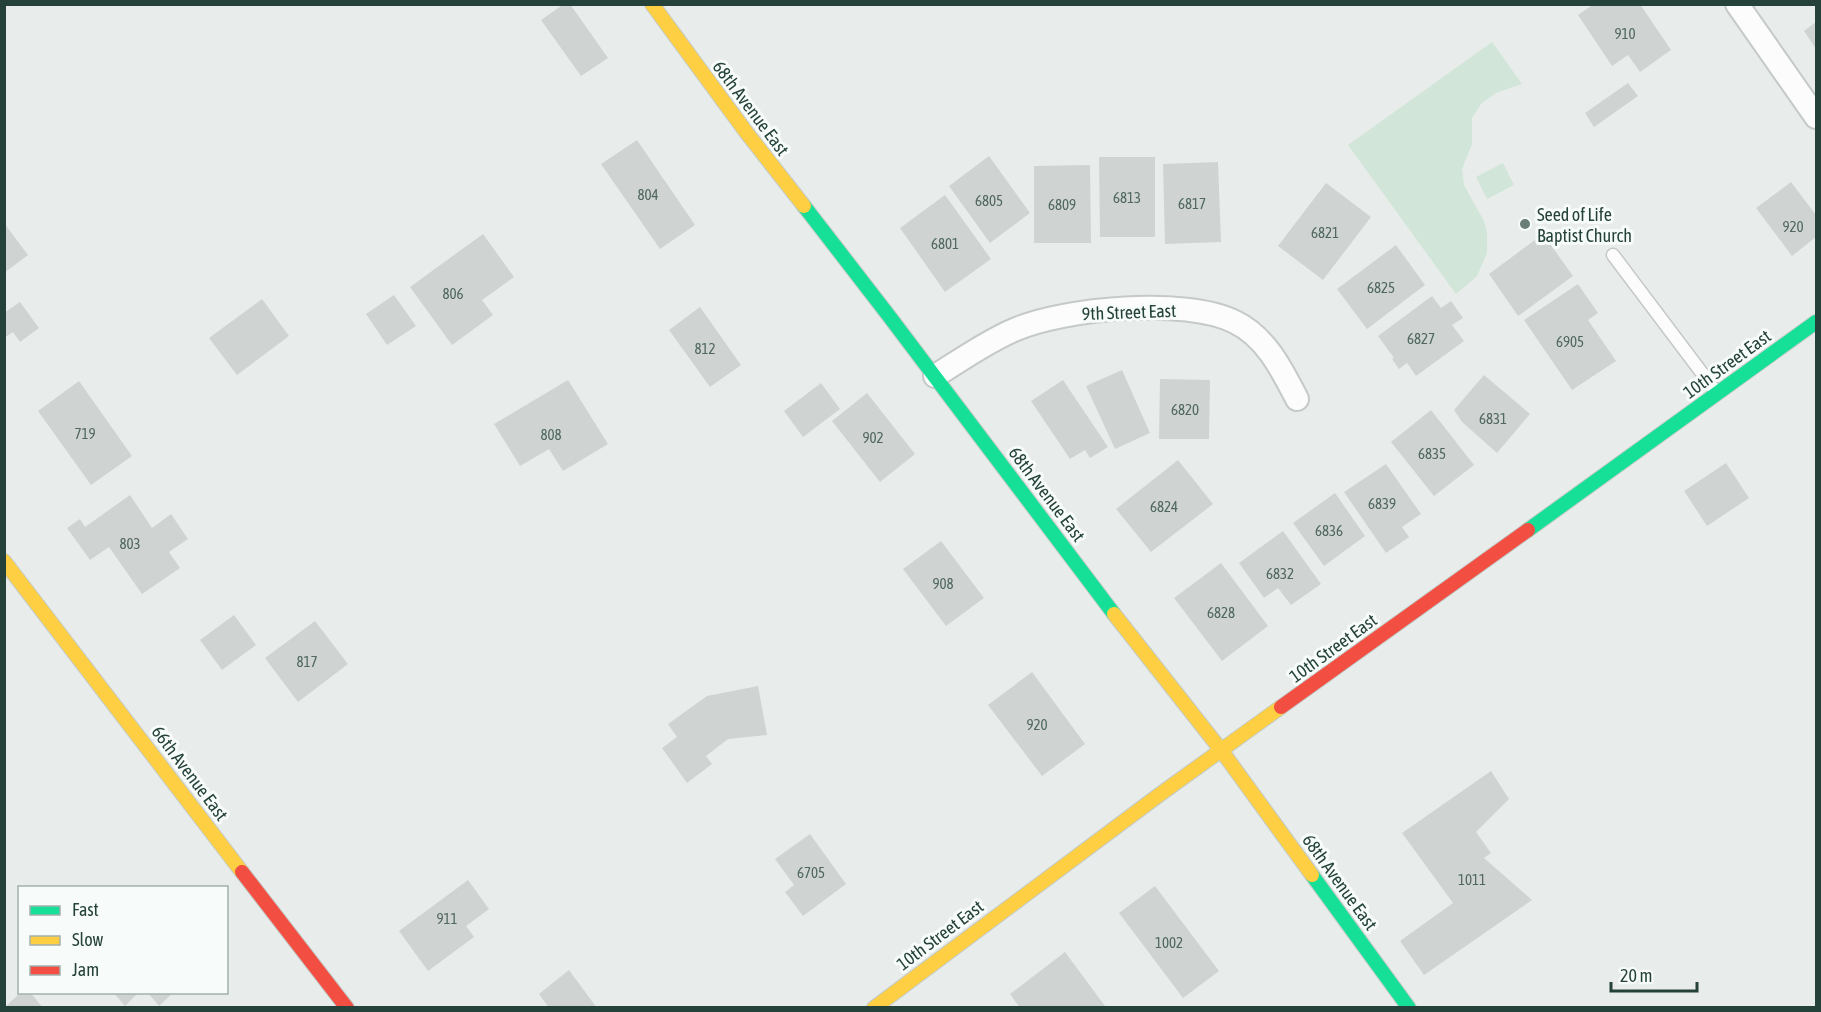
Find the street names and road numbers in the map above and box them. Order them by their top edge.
street label: 68th Avenue East [709,56,793,160]
street label: 9th Street East [1081,300,1177,324]
street label: 10th Street East [1679,325,1775,403]
street label: 68th Avenue East [1005,442,1089,546]
street label: 10th Street East [1285,609,1381,687]
street label: 66th Avenue East [148,721,232,825]
street label: 68th Avenue East [1298,830,1382,934]
street label: 10th Street East [893,896,987,974]

